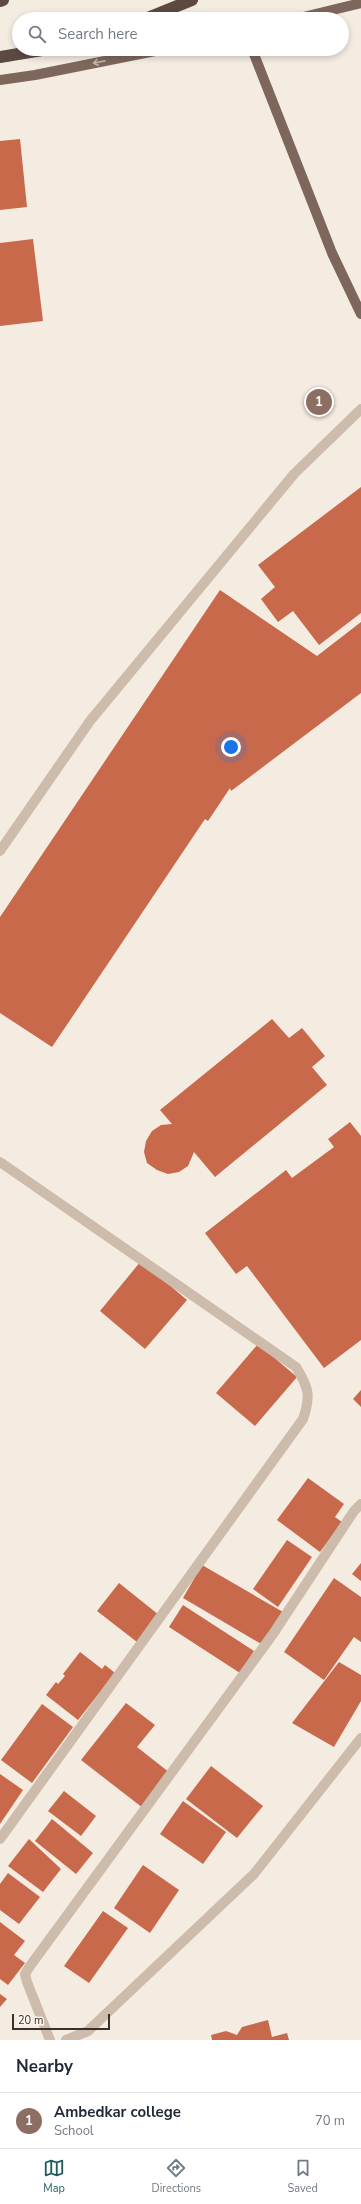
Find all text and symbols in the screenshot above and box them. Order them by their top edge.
search box [12,12,349,56]
icon: search [26,23,48,45]
text: Search here [58,24,138,44]
one-way arrow [93,58,106,66]
pin: 1 [306,387,332,417]
your location [221,737,241,757]
scale bar [12,2012,110,2031]
text: 20 m [18,2013,43,2028]
text: Nearby [16,2055,73,2078]
text: Ambedkar college [54,2102,181,2122]
text: 1 [25,2112,33,2130]
text: 70 m [315,2112,345,2130]
text: School [54,2122,94,2140]
tab: Map [43,2157,65,2196]
tab: Directions [151,2157,201,2196]
tab: Saved [287,2157,318,2196]

